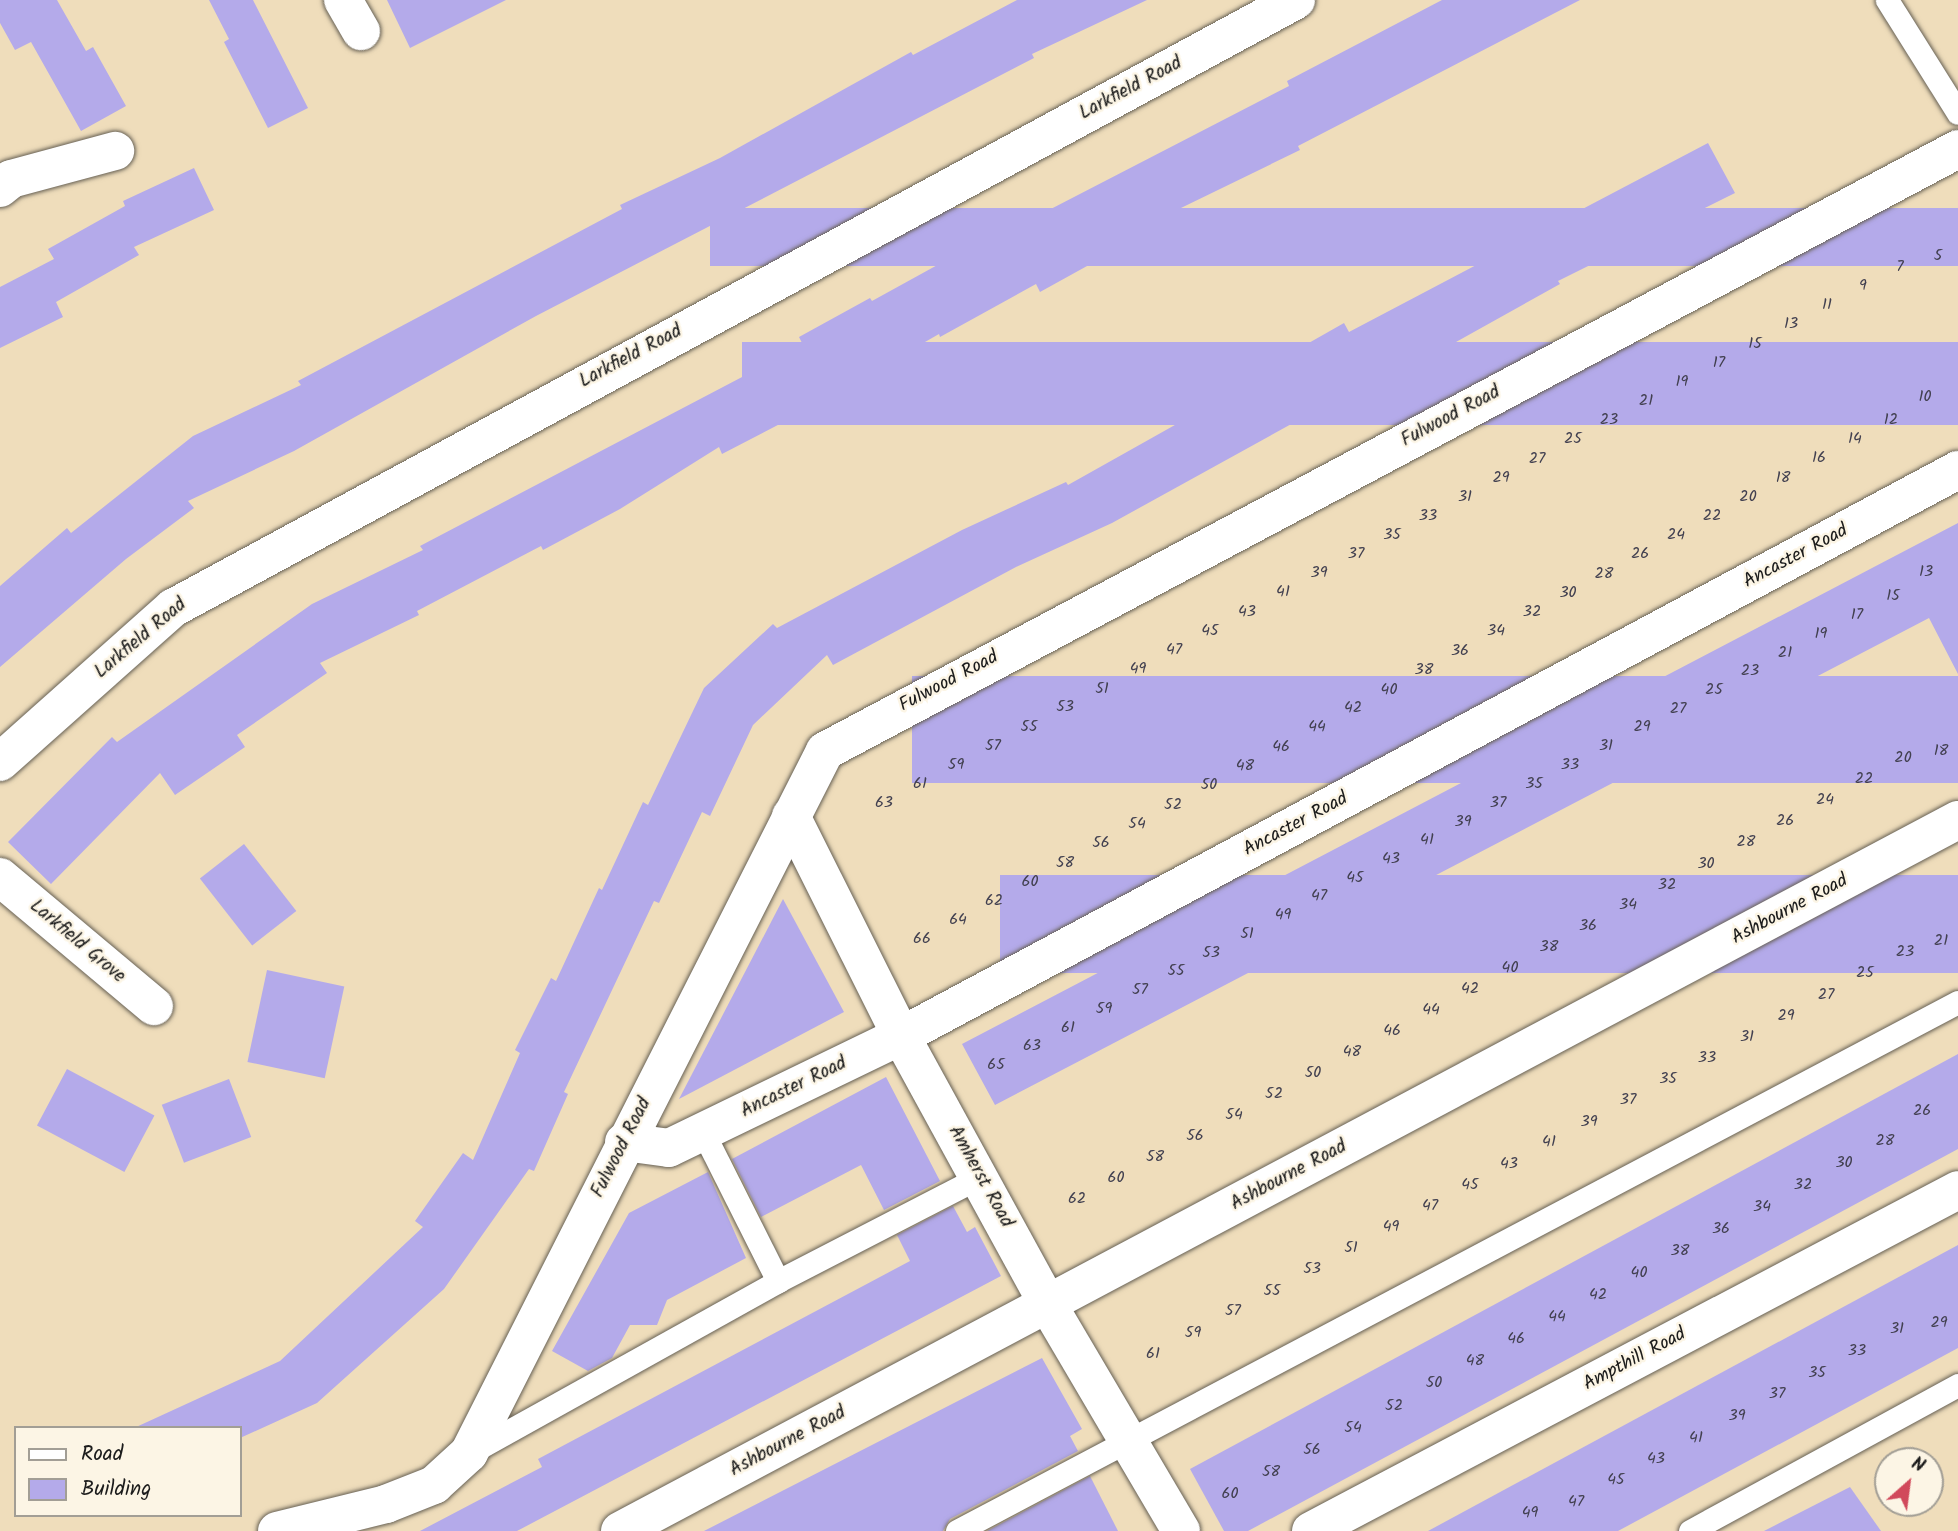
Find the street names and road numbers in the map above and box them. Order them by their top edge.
street label: Larkfield Road [1076,52,1186,126]
street label: Larkfield Road [576,320,686,394]
street label: Fulwood Road [1398,381,1504,453]
street label: Ancaster Road [1740,520,1852,594]
street label: Larkfield Road [90,594,192,684]
street label: Fulwood Road [896,646,1002,718]
street label: Ancaster Road [1240,788,1352,862]
street label: Ashbourne Road [1728,870,1852,950]
street label: Larkfield Grove [25,895,129,989]
street label: Ancaster Road [737,1053,851,1123]
street label: Fulwood Road [587,1094,657,1202]
street label: Amherst Road [943,1122,1017,1232]
street label: Ashbourne Road [1227,1136,1351,1216]
street label: Ampthill Road [1580,1323,1690,1397]
street label: Ashbourne Road [726,1402,850,1482]

